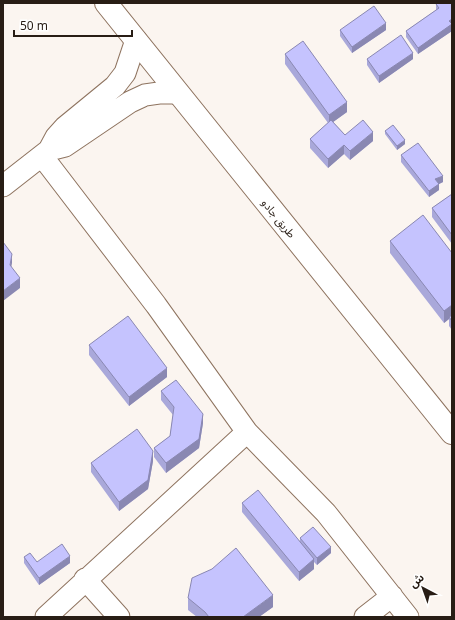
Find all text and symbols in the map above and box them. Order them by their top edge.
scale bar [14,12,132,38]
text: 50 m [20,17,48,34]
street label: طريق جادو [259,195,299,241]
north arrow [403,568,443,608]
text: ش [406,569,427,591]

